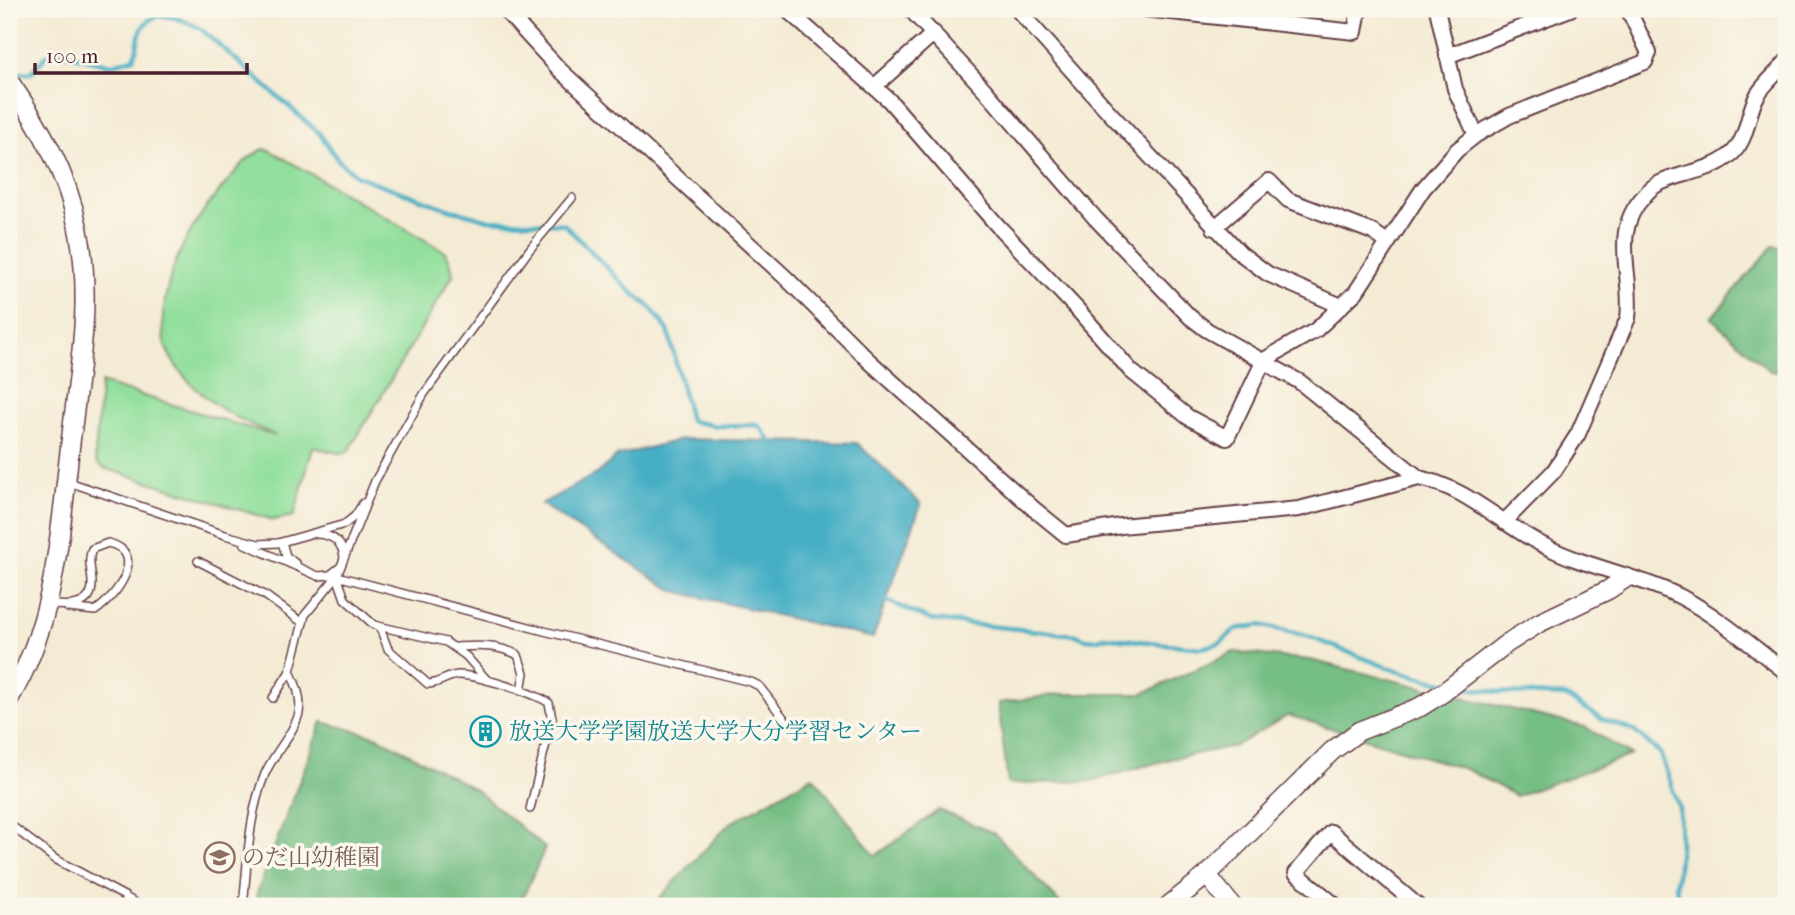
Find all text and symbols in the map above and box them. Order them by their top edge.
scale bar [35,32,247,76]
text: 100 m [46,44,99,68]
building icon: 放送大学学園放送大学大分学習センター [469,714,503,748]
place label: 放送大学学園放送大学大分学習センター [509,718,922,745]
school or university icon: のだ山幼稚園 [202,840,236,874]
place label: のだ山幼稚園 [242,844,380,871]

